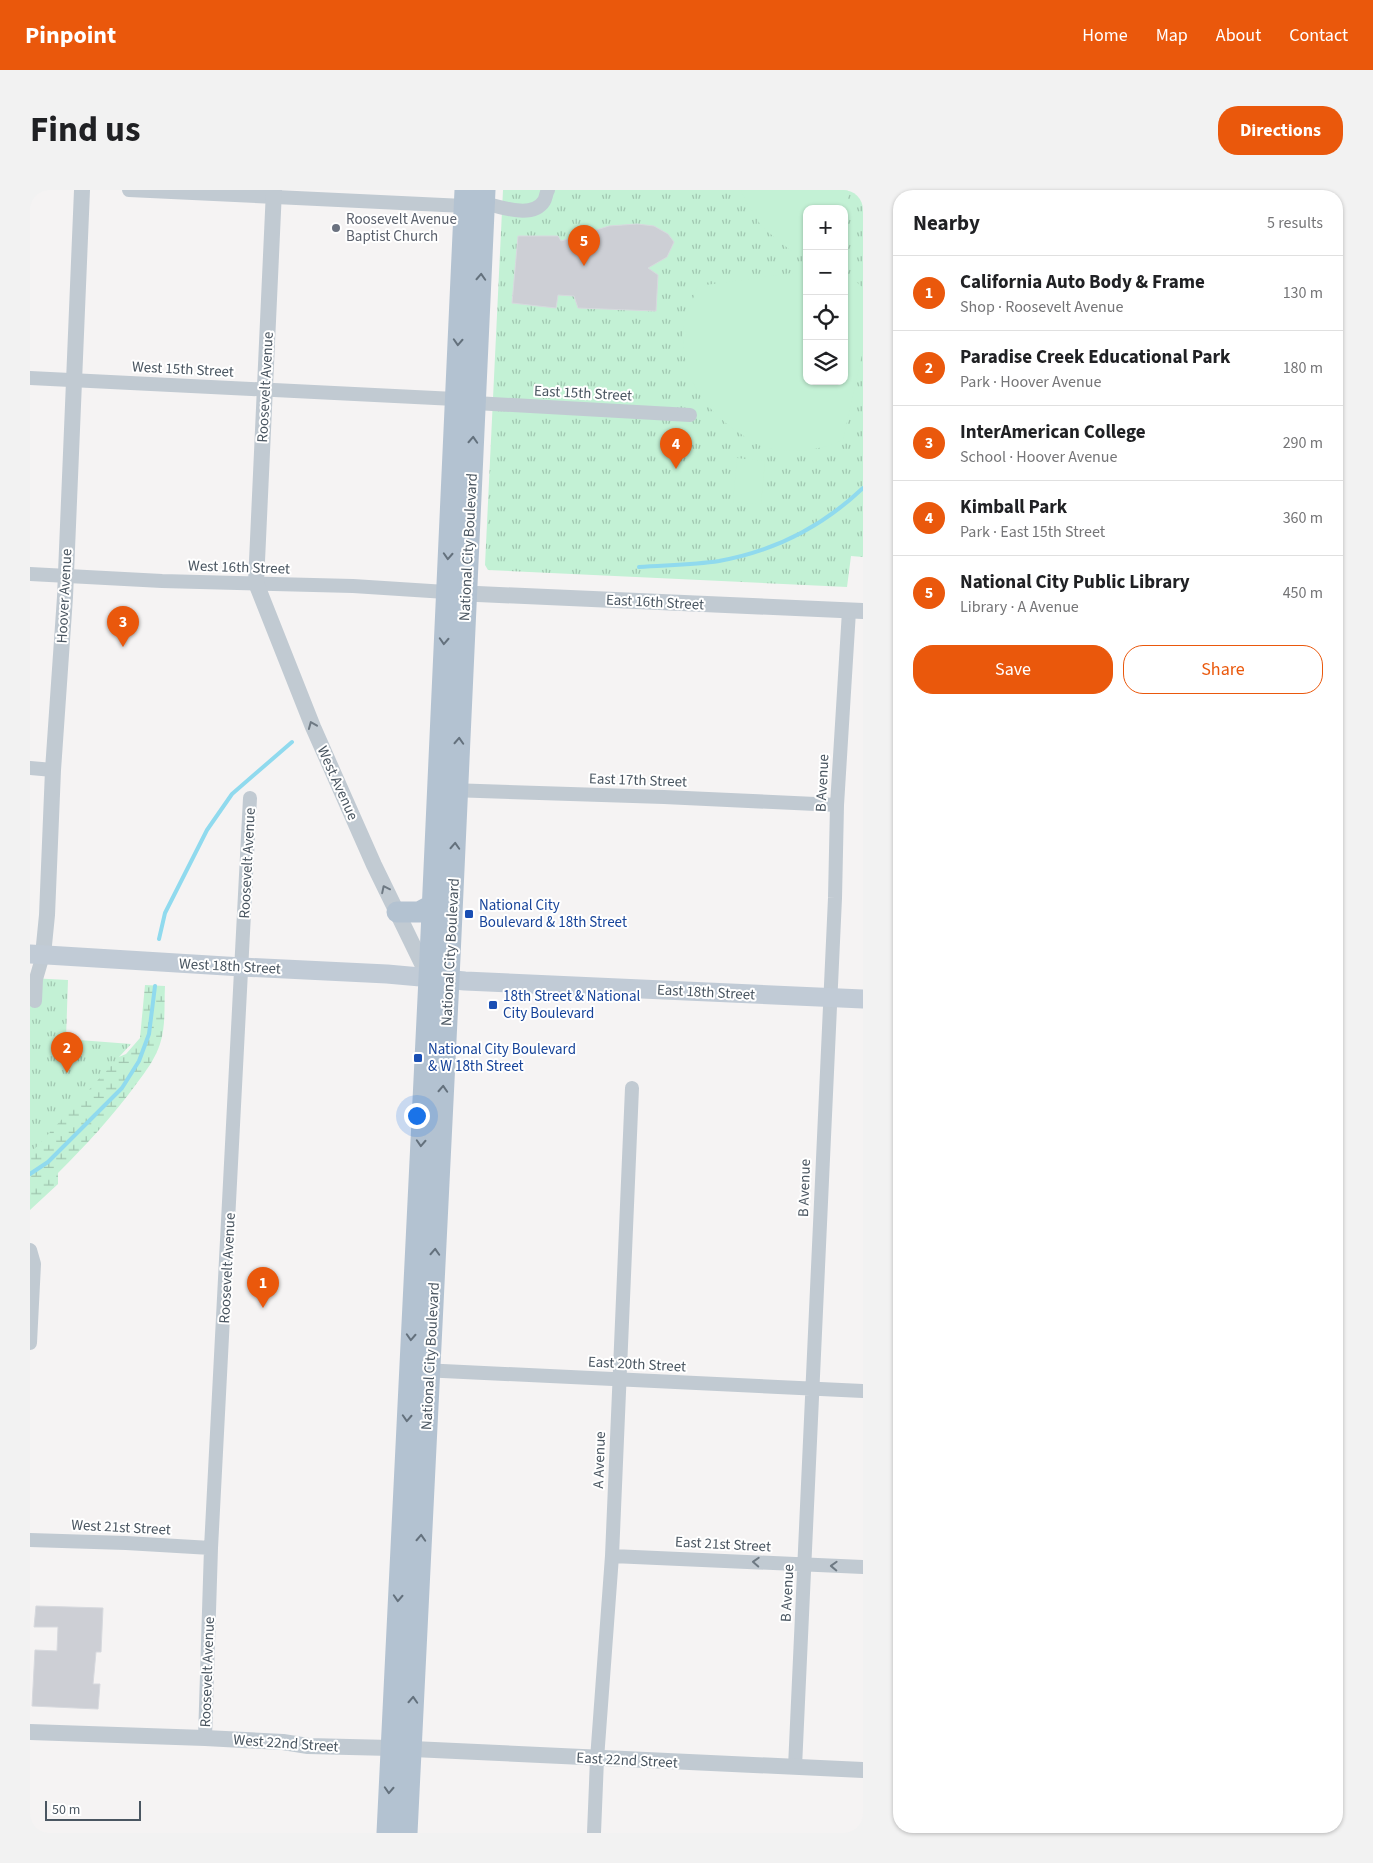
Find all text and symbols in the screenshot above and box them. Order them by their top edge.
text: Pinpoint [25,18,116,53]
text: Home [1082,23,1128,48]
text: Map [1156,23,1188,48]
text: About [1216,23,1261,48]
text: Contact [1289,23,1348,48]
text: Find us [30,105,140,155]
button: Directions [1218,106,1343,155]
map controls [803,205,848,385]
button: + [803,205,848,250]
text: Nearby [913,208,980,238]
place label: Roosevelt Avenue Baptist Church [346,209,457,247]
text: 5 results [1267,212,1323,234]
marker: Roosevelt Avenue Baptist Church [330,222,342,234]
pin: 5 [568,225,600,266]
button: − [803,250,848,295]
text: California Auto Body & Frame [960,269,1205,296]
one-way arrow [475,273,486,281]
text: 1 [925,282,933,304]
text: 130 m [1283,282,1323,304]
button: locate [803,295,848,340]
text: Shop · Roosevelt Avenue [960,296,1124,318]
street label: Roosevelt Avenue [252,331,279,443]
one-way arrow [452,338,463,346]
button: layers [803,340,848,385]
text: Paradise Creek Educational Park [960,344,1230,371]
street label: West 15th Street [131,356,234,383]
text: 2 [925,357,933,379]
text: 180 m [1283,357,1323,379]
text: Park · Hoover Avenue [960,371,1101,393]
street label: East 15th Street [533,380,633,407]
text: InterAmerican College [960,419,1146,446]
pin: 4 [660,428,692,469]
text: 3 [925,432,933,454]
text: 290 m [1283,432,1323,454]
one-way arrow [468,435,478,443]
text: School · Hoover Avenue [960,446,1117,468]
street label: National City Boulevard [454,473,483,621]
text: Kimball Park [960,494,1067,521]
text: 4 [925,507,933,529]
text: 360 m [1283,507,1323,529]
text: Park · East 15th Street [960,521,1105,543]
street label: Hoover Avenue [52,548,77,644]
one-way arrow [442,553,453,561]
street label: West 16th Street [188,555,290,580]
text: National City Public Library [960,569,1190,596]
text: 5 [925,582,933,604]
text: 450 m [1283,582,1323,604]
street label: East 16th Street [605,589,705,616]
text: Library · A Avenue [960,596,1079,618]
pin: 3 [107,606,139,647]
one-way arrow [439,638,449,645]
button: Save [913,645,1113,694]
button: Share [1123,645,1323,694]
one-way arrow [308,721,318,729]
one-way arrow [454,737,465,745]
street label: West Avenue [312,743,363,824]
street label: B Avenue [810,753,835,813]
street label: East 17th Street [589,768,687,793]
street label: Roosevelt Avenue [234,807,261,919]
one-way arrow [449,841,460,849]
street label: National City Boulevard [436,878,465,1026]
one-way arrow [381,885,392,894]
place label: National City Boulevard & 18th Street [479,895,627,933]
marker: National City Boulevard & 18th Street [463,908,475,920]
street label: West 18th Street [178,953,281,980]
street label: East 18th Street [656,979,756,1006]
place label: 18th Street & National City Boulevard [503,986,641,1024]
marker: 18th Street & National City Boulevard [487,999,499,1011]
pin: 2 [51,1032,83,1073]
place label: National City Boulevard & W 18th Street [428,1039,576,1077]
marker: National City Boulevard & W 18th Street [412,1052,424,1064]
one-way arrow [438,1085,449,1093]
your location [404,1103,430,1129]
one-way arrow [415,1139,426,1147]
street label: B Avenue [793,1159,816,1217]
street label: Roosevelt Avenue [214,1212,241,1324]
one-way arrow [430,1247,441,1255]
pin: 1 [247,1267,279,1308]
street label: National City Boulevard [416,1282,445,1430]
one-way arrow [405,1333,416,1341]
street label: East 20th Street [587,1351,687,1378]
one-way arrow [401,1414,412,1422]
street label: A Avenue [588,1431,611,1489]
street label: West 21st Street [71,1514,171,1541]
street label: East 21st Street [674,1531,771,1557]
one-way arrow [416,1534,427,1542]
one-way arrow [752,1557,760,1568]
one-way arrow [830,1560,838,1571]
street label: B Avenue [775,1563,800,1623]
one-way arrow [393,1594,404,1602]
street label: Roosevelt Avenue [195,1616,220,1728]
one-way arrow [408,1696,419,1704]
street label: West 22nd Street [233,1729,339,1758]
street label: East 22nd Street [576,1747,678,1774]
one-way arrow [384,1787,395,1795]
scale bar [45,1798,141,1821]
text: 50 m [52,1800,80,1820]

